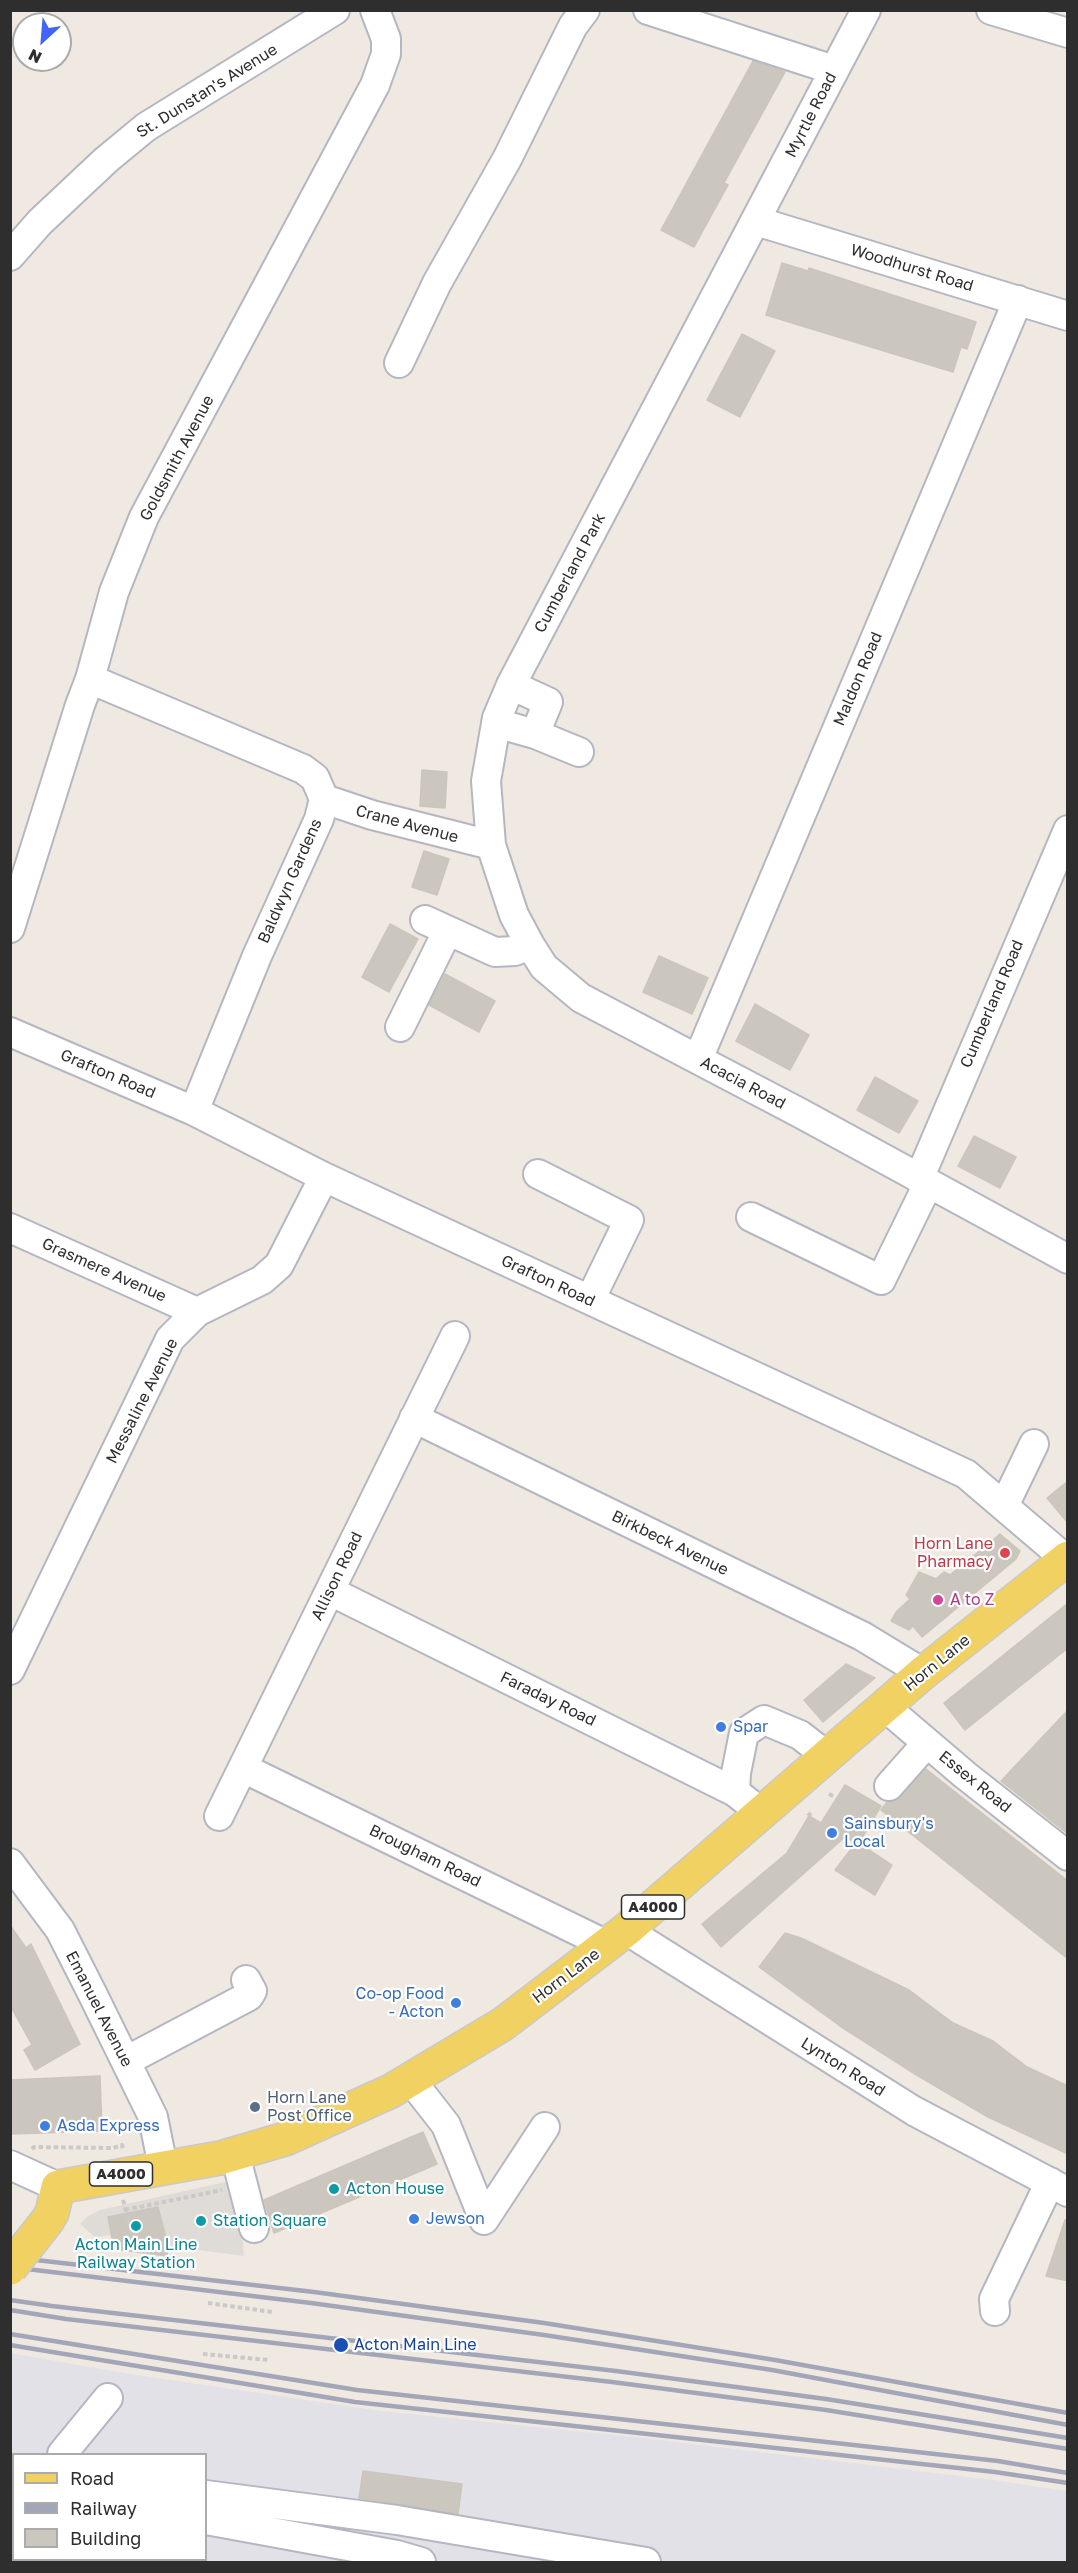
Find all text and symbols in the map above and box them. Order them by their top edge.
north arrow [12,12,72,72]
street label: St. Dunstan's Avenue [133,40,281,142]
text: N [25,45,45,68]
street label: Myrtle Road [781,69,841,161]
street label: Woodhurst Road [848,240,976,296]
street label: Goldsmith Avenue [136,392,218,524]
street label: Cumberland Park [530,510,610,636]
street label: Maldon Road [830,629,886,729]
street label: Crane Avenue [354,801,460,847]
street label: Baldwyn Gardens [254,816,326,946]
street label: Cumberland Road [956,937,1028,1071]
street label: Grafton Road [58,1045,158,1103]
street label: Acacia Road [697,1053,789,1113]
street label: Grasmere Avenue [39,1234,169,1306]
street label: Grafton Road [498,1251,598,1311]
street label: Messaline Avenue [102,1335,182,1467]
street label: Birkbeck Avenue [608,1506,732,1580]
street label: Allison Road [307,1529,367,1623]
place label: Horn Lane Pharmacy [914,1534,993,1572]
marker: Horn Lane Pharmacy [998,1546,1012,1560]
place label: A to Z [950,1590,994,1610]
marker: A to Z [931,1593,945,1607]
street label: Horn Lane [900,1631,974,1695]
street label: Faraday Road [497,1668,599,1730]
place label: Spar [733,1717,768,1737]
marker: Spar [714,1720,728,1734]
street label: Essex Road [935,1747,1015,1817]
place label: Sainsbury's Local [844,1814,934,1852]
street label: Brougham Road [366,1821,484,1891]
marker: Sainsbury's Local [825,1826,839,1840]
road number: A4000 [622,1895,684,1919]
street label: Horn Lane [529,1944,603,2008]
street label: Emanuel Avenue [62,1948,136,2070]
place label: Co-op Food - Acton [356,1984,444,2022]
marker: Co-op Food - Acton [449,1996,463,2010]
street label: Lynton Road [797,2034,889,2100]
place label: Horn Lane Post Office [267,2088,352,2126]
marker: Horn Lane Post Office [248,2100,262,2114]
place label: Asda Express [57,2116,160,2136]
marker: Asda Express [38,2119,52,2133]
road number: A4000 [90,2162,152,2186]
place label: Acton House [346,2179,444,2199]
marker: Acton House [327,2182,341,2196]
place label: Jewson [426,2209,485,2229]
place label: Station Square [213,2211,326,2231]
marker: Jewson [407,2212,421,2226]
marker: Station Square [194,2214,208,2228]
marker: Acton Main Line Railway Station [129,2219,143,2233]
place label: Acton Main Line Railway Station [75,2235,197,2273]
place label: Acton Main Line [354,2335,477,2355]
marker: Acton Main Line [332,2336,350,2354]
legend [12,2453,207,2561]
text: Road [70,2467,114,2489]
text: Railway [70,2497,137,2519]
text: Building [70,2527,141,2549]

